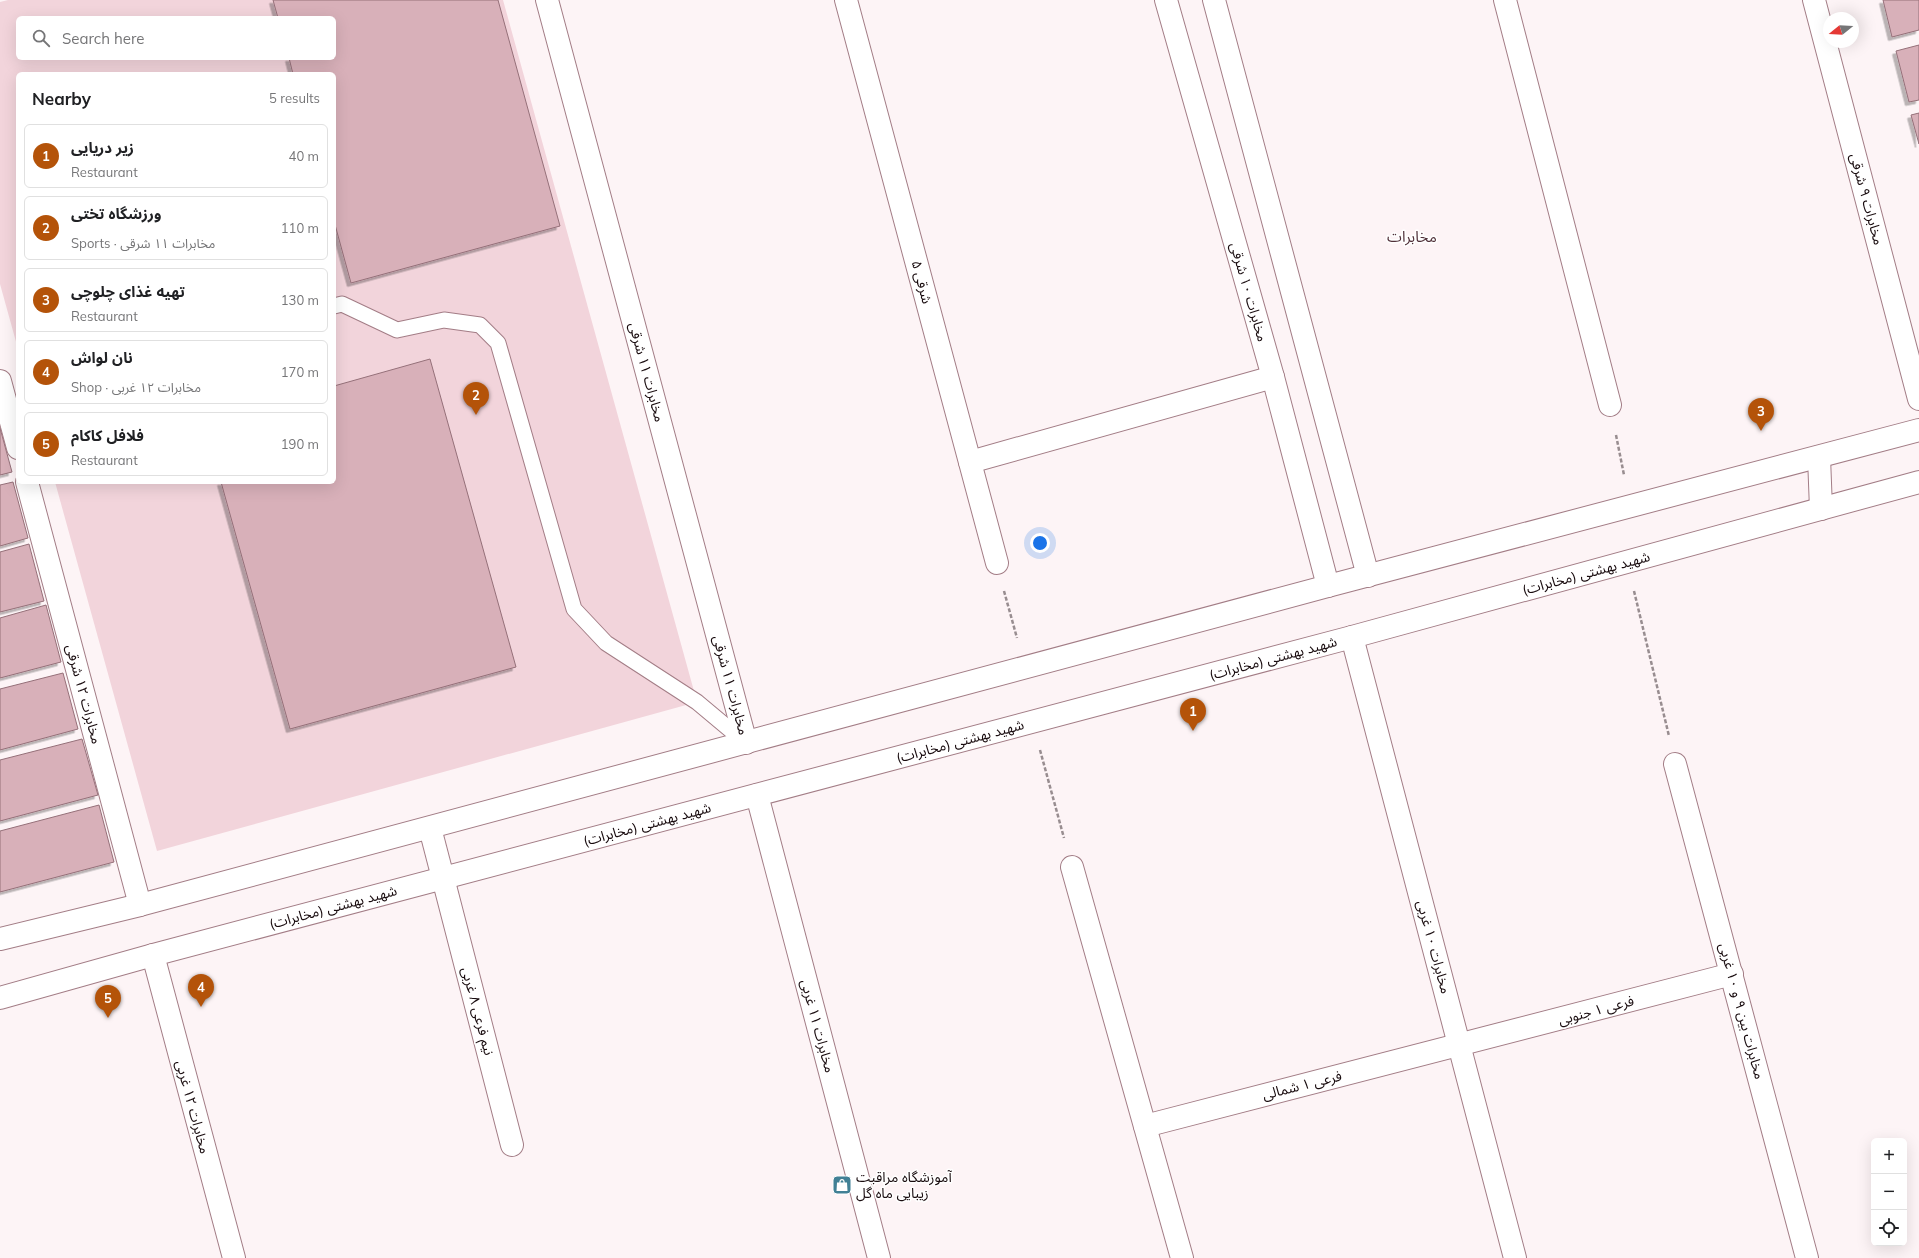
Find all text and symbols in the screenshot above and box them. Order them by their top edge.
north arrow [1823,12,1859,48]
search box [16,16,336,60]
icon: search [30,27,52,49]
text: Search here [62,29,144,48]
text: Nearby [32,88,91,109]
text: 5 results [269,90,320,106]
text: زیر دریایی [71,138,134,157]
text: 1 [42,148,50,164]
text: 40 m [289,148,319,164]
street label: مخابرات ۹ شرقی [1846,151,1888,247]
text: Restaurant [71,164,138,180]
text: ورزشگاه تختی [71,204,161,223]
text: 2 [42,220,50,236]
text: 110 m [281,220,319,236]
district label: مخابرات [1387,227,1437,246]
text: Sports · مخابرات ۱۱ شرقی [71,235,215,251]
street label: مخابرات ۱۰ شرقی [1226,240,1272,344]
street label: شرقی ۵ [908,258,936,306]
text: تهیه غذای چلوچی [71,282,185,301]
text: 3 [42,292,50,308]
text: 130 m [281,292,319,308]
text: Restaurant [71,308,138,324]
street label: مخابرات ۱۱ شرقی [625,320,669,424]
text: نان لواش [71,348,133,367]
text: 4 [42,364,50,380]
text: 170 m [281,364,319,380]
text: Shop · مخابرات ۱۲ غربی [71,379,201,395]
pin: 2 [463,382,489,415]
pin: 3 [1748,398,1774,431]
text: فلافل کاکام [71,426,144,445]
text: 5 [42,436,50,452]
text: 190 m [281,436,319,452]
text: Restaurant [71,452,138,468]
your location [1030,533,1050,553]
street label: شهید بهشتی (مخابرات) [1520,547,1652,599]
street label: شهید بهشتی (مخابرات) [1207,632,1339,684]
street label: مخابرات ۱۱ شرقی [709,633,753,737]
street label: مخابرات ۱۲ شرقی [62,642,106,746]
pin: 1 [1180,698,1206,731]
street label: شهید بهشتی (مخابرات) [894,715,1026,767]
street label: شهید بهشتی (مخابرات) [581,798,713,850]
street label: شهید بهشتی (مخابرات) [267,881,399,933]
street label: مخابرات ۱۰ غربی [1413,898,1455,996]
street label: مخابرات بین ۹ و ۱۰ غربی [1715,941,1769,1081]
street label: نیم فرعی ۸ غربی [456,965,499,1058]
pin: 4 [188,974,214,1007]
street label: مخابرات ۱۱ غربی [797,977,839,1075]
pin: 5 [95,985,121,1018]
street label: فرعی ۱ جنوبی [1556,991,1636,1029]
street label: مخابرات ۱۲ غربی [172,1058,214,1156]
street label: فرعی ۱ شمالی [1260,1066,1344,1104]
map controls [1871,1138,1907,1246]
button: + [1871,1138,1907,1174]
place label: آموزشگاه مراقبت زیبایی ماه گل [856,1168,953,1202]
shop icon: آموزشگاه مراقبت زیبایی ماه گل [831,1174,853,1196]
button: − [1871,1174,1907,1210]
button: locate [1871,1210,1907,1246]

